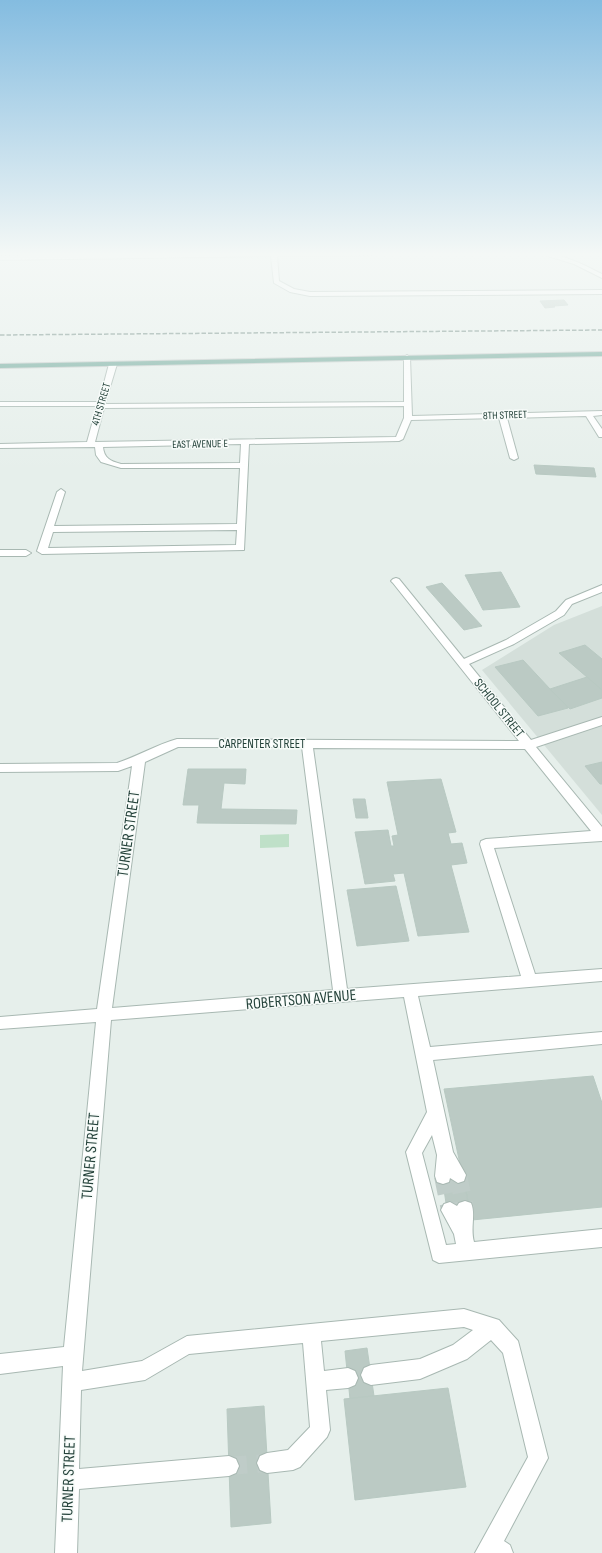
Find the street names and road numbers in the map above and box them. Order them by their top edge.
street label: 4TH STREET [89,381,113,427]
street label: 8TH STREET [483,408,528,422]
street label: EAST AVENUE E [172,437,228,451]
street label: SCHOOL STREET [470,675,528,741]
street label: CARPENTER STREET [219,736,305,752]
street label: TURNER STREET [114,789,145,878]
street label: ROBERTSON AVENUE [245,986,357,1014]
street label: TURNER STREET [78,1111,104,1200]
street label: TURNER STREET [58,1435,80,1523]

